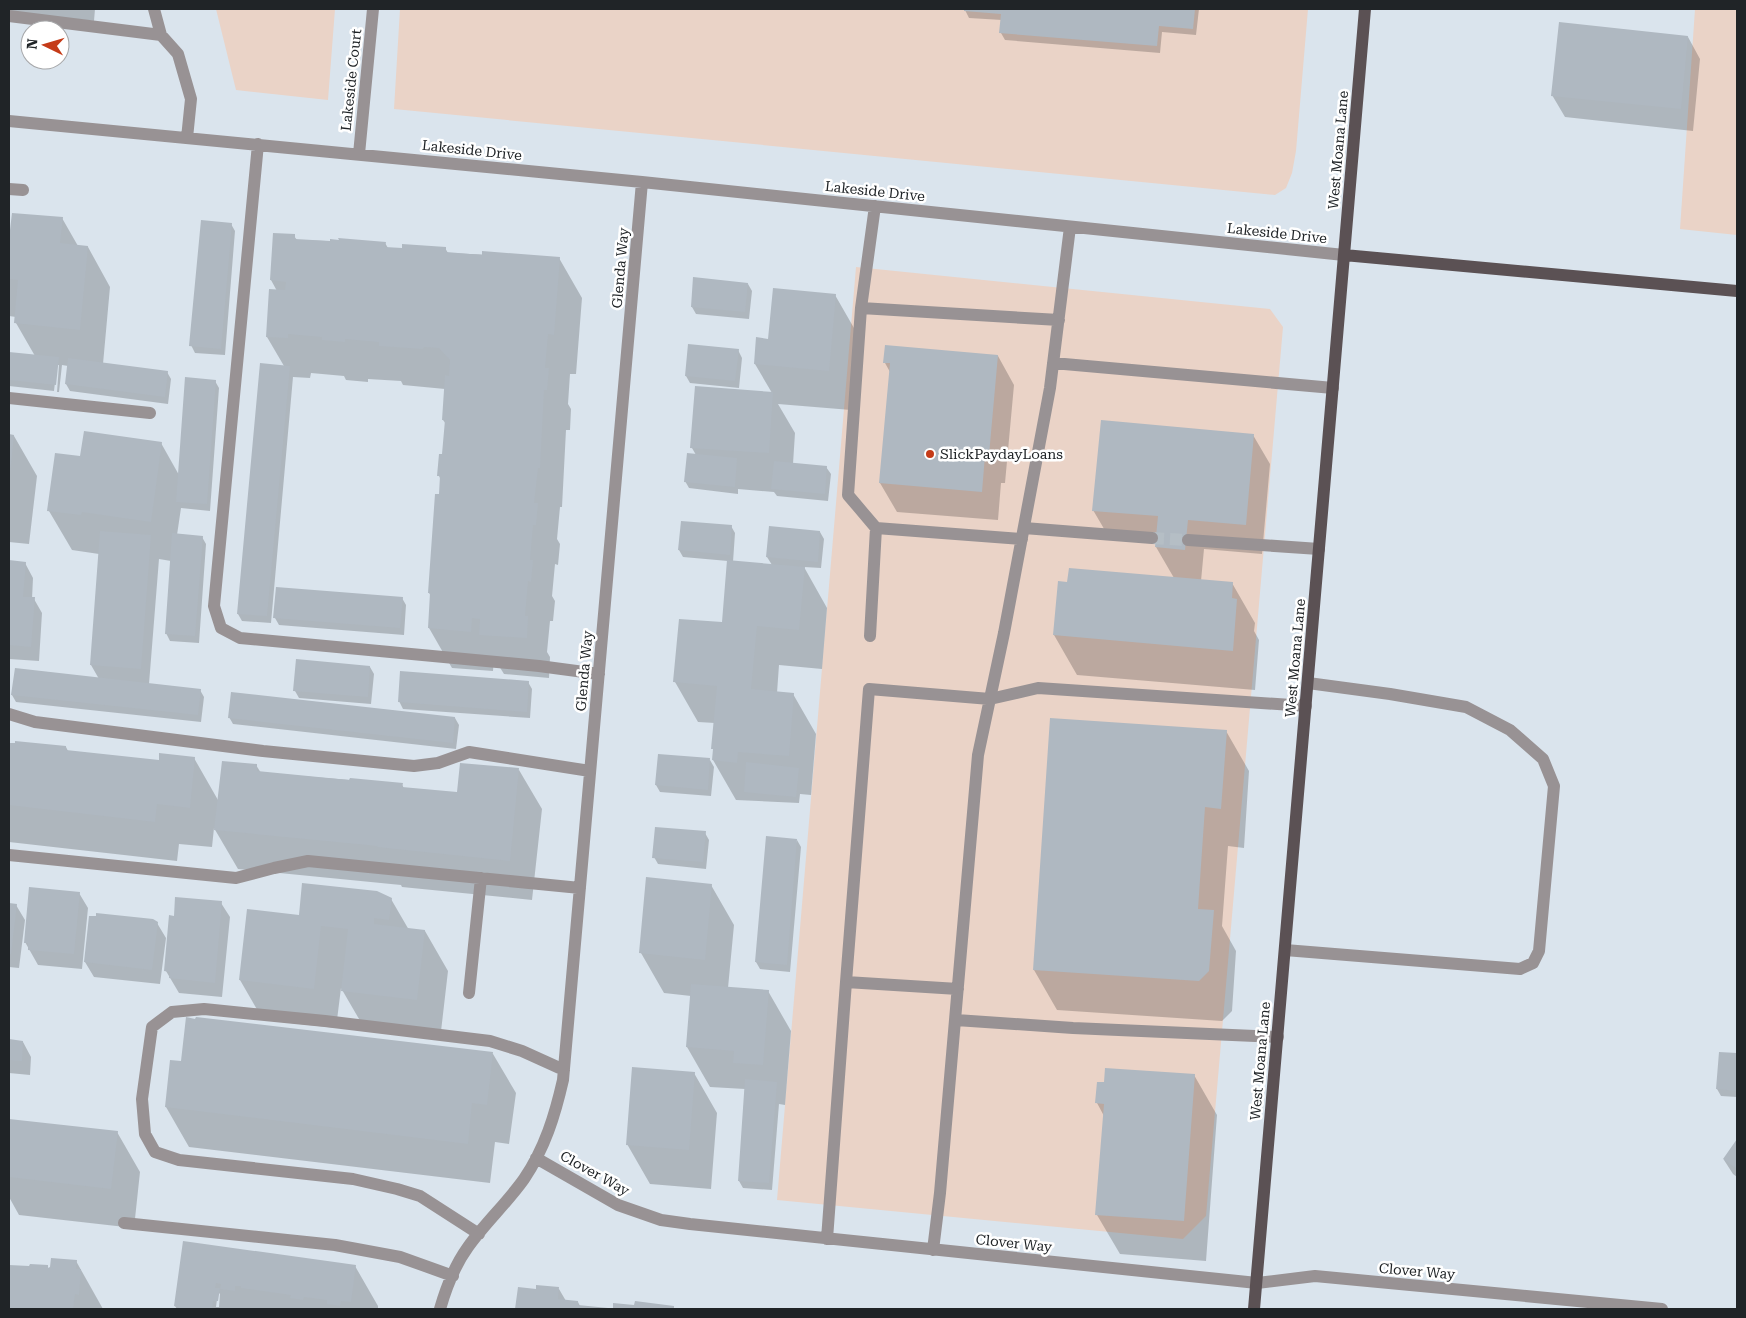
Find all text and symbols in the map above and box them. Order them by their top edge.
north arrow [20,20,70,70]
street label: Lakeside Court [338,28,364,132]
text: N [24,38,41,50]
street label: West Moana Lane [1325,90,1351,210]
street label: Lakeside Drive [421,137,523,163]
street label: Lakeside Drive [824,178,926,204]
street label: Lakeside Drive [1226,220,1328,246]
street label: Glenda Way [608,226,632,309]
place label: SlickPaydayLoans [940,446,1063,462]
marker: SlickPaydayLoans [924,448,936,460]
street label: West Moana Lane [1282,598,1308,718]
street label: Glenda Way [572,629,596,712]
street label: West Moana Lane [1247,1001,1273,1121]
street label: Clover Way [558,1147,633,1199]
street label: Clover Way [975,1231,1054,1255]
street label: Clover Way [1378,1260,1457,1282]

